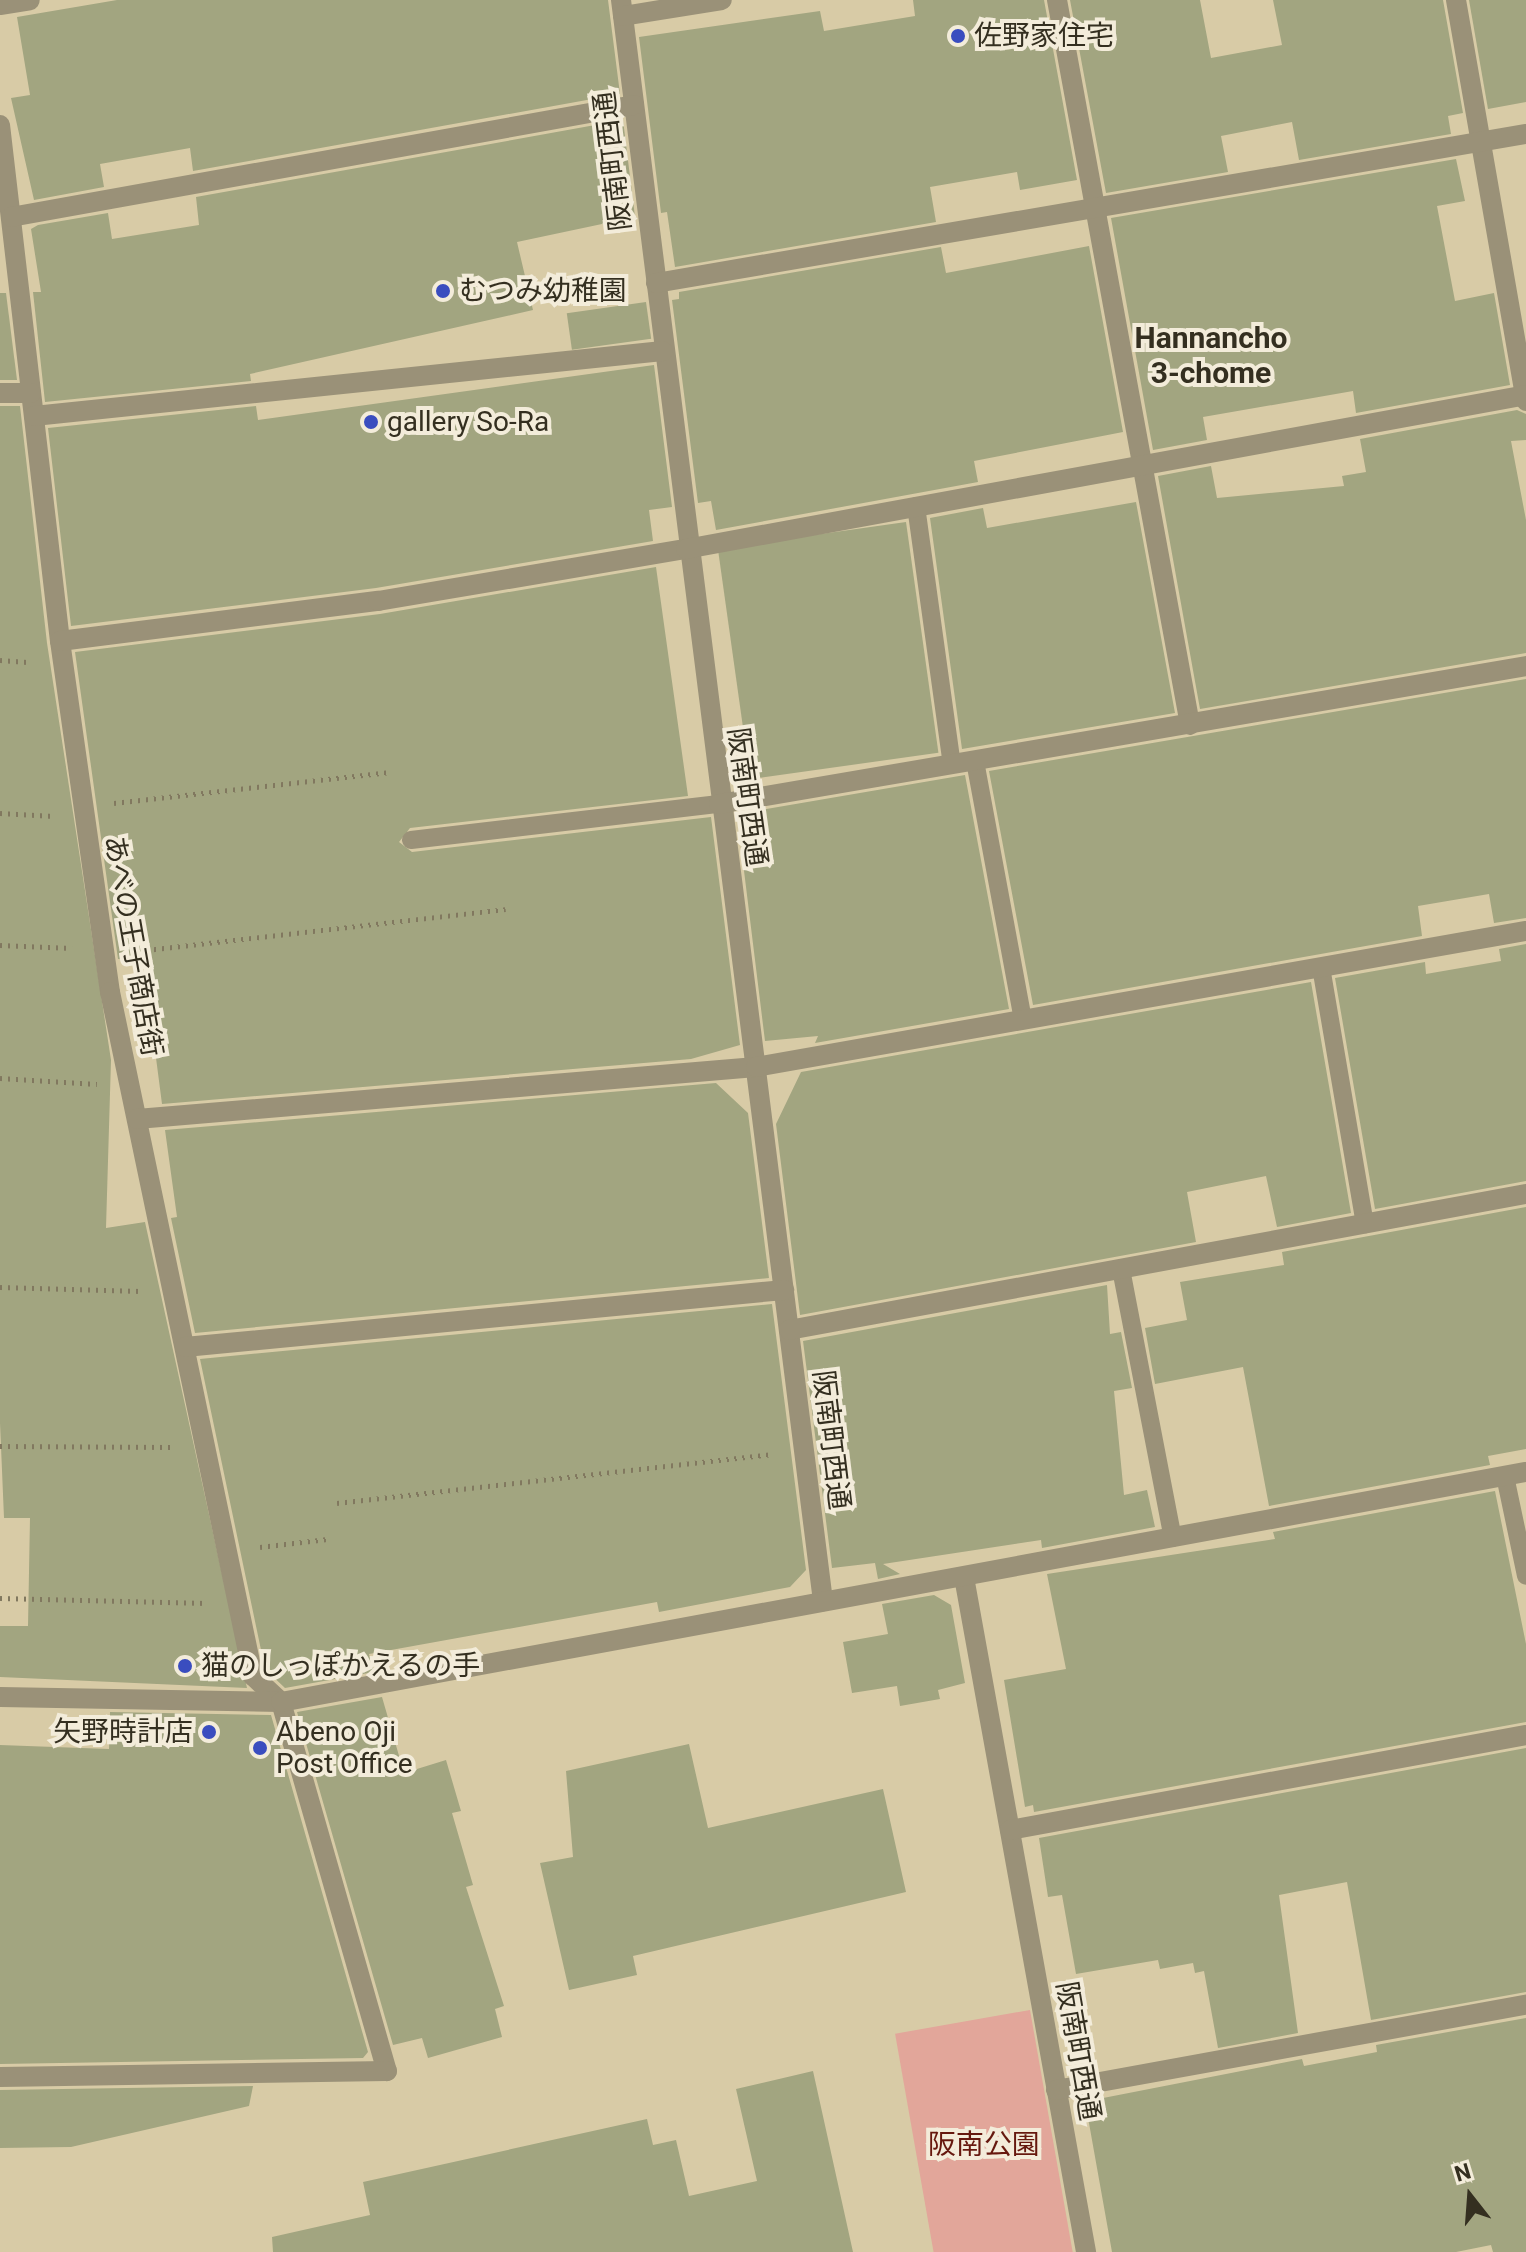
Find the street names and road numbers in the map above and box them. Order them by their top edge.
street label: 阪南町西通 [588,89,638,233]
street label: 阪南町西通 [721,725,773,869]
street label: あべの王子商店街 [97,833,169,1059]
street label: 阪南町西通 [806,1368,856,1512]
street label: 阪南町西通 [1049,1979,1107,2123]

